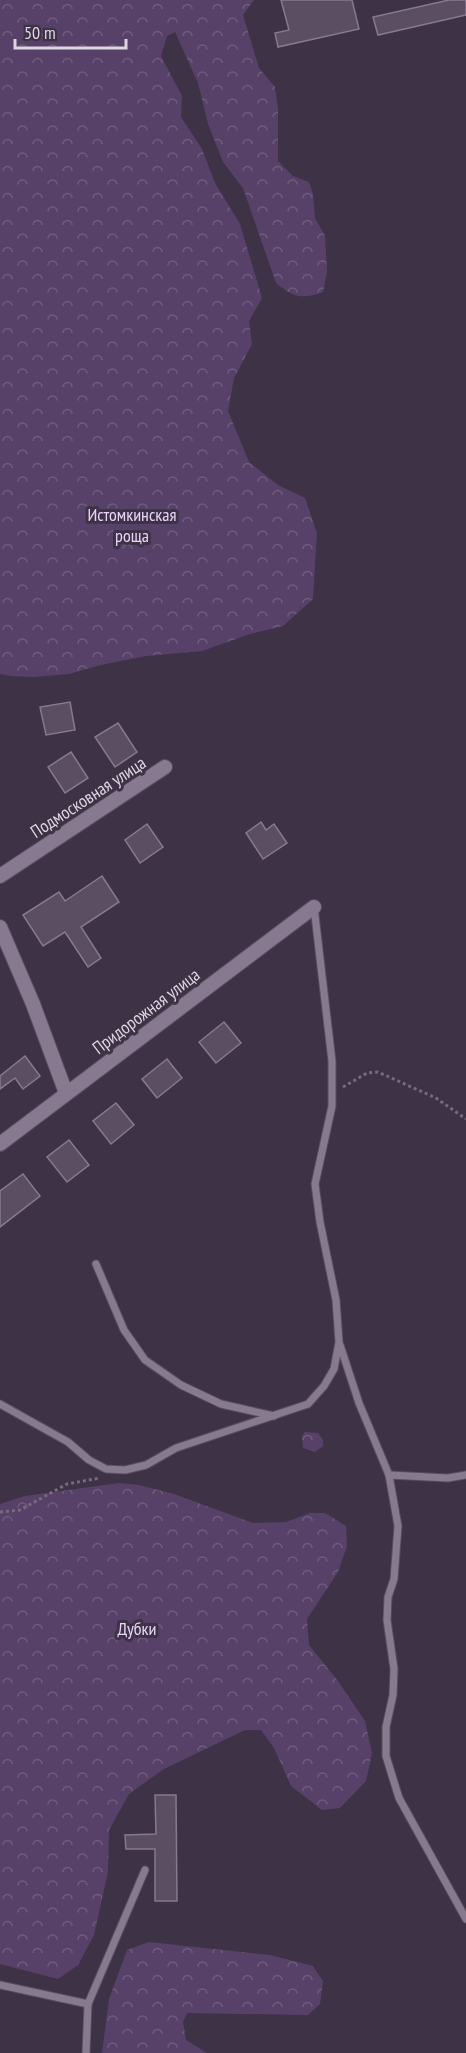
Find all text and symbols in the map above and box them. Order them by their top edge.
scale bar [15,12,126,50]
text: 50 m [24,21,56,44]
park label: Истомкинская роща [88,503,177,547]
street label: Подмосковная улица [26,751,150,843]
street label: Придорожная улица [88,963,204,1059]
park label: Дубки [118,1617,156,1640]

